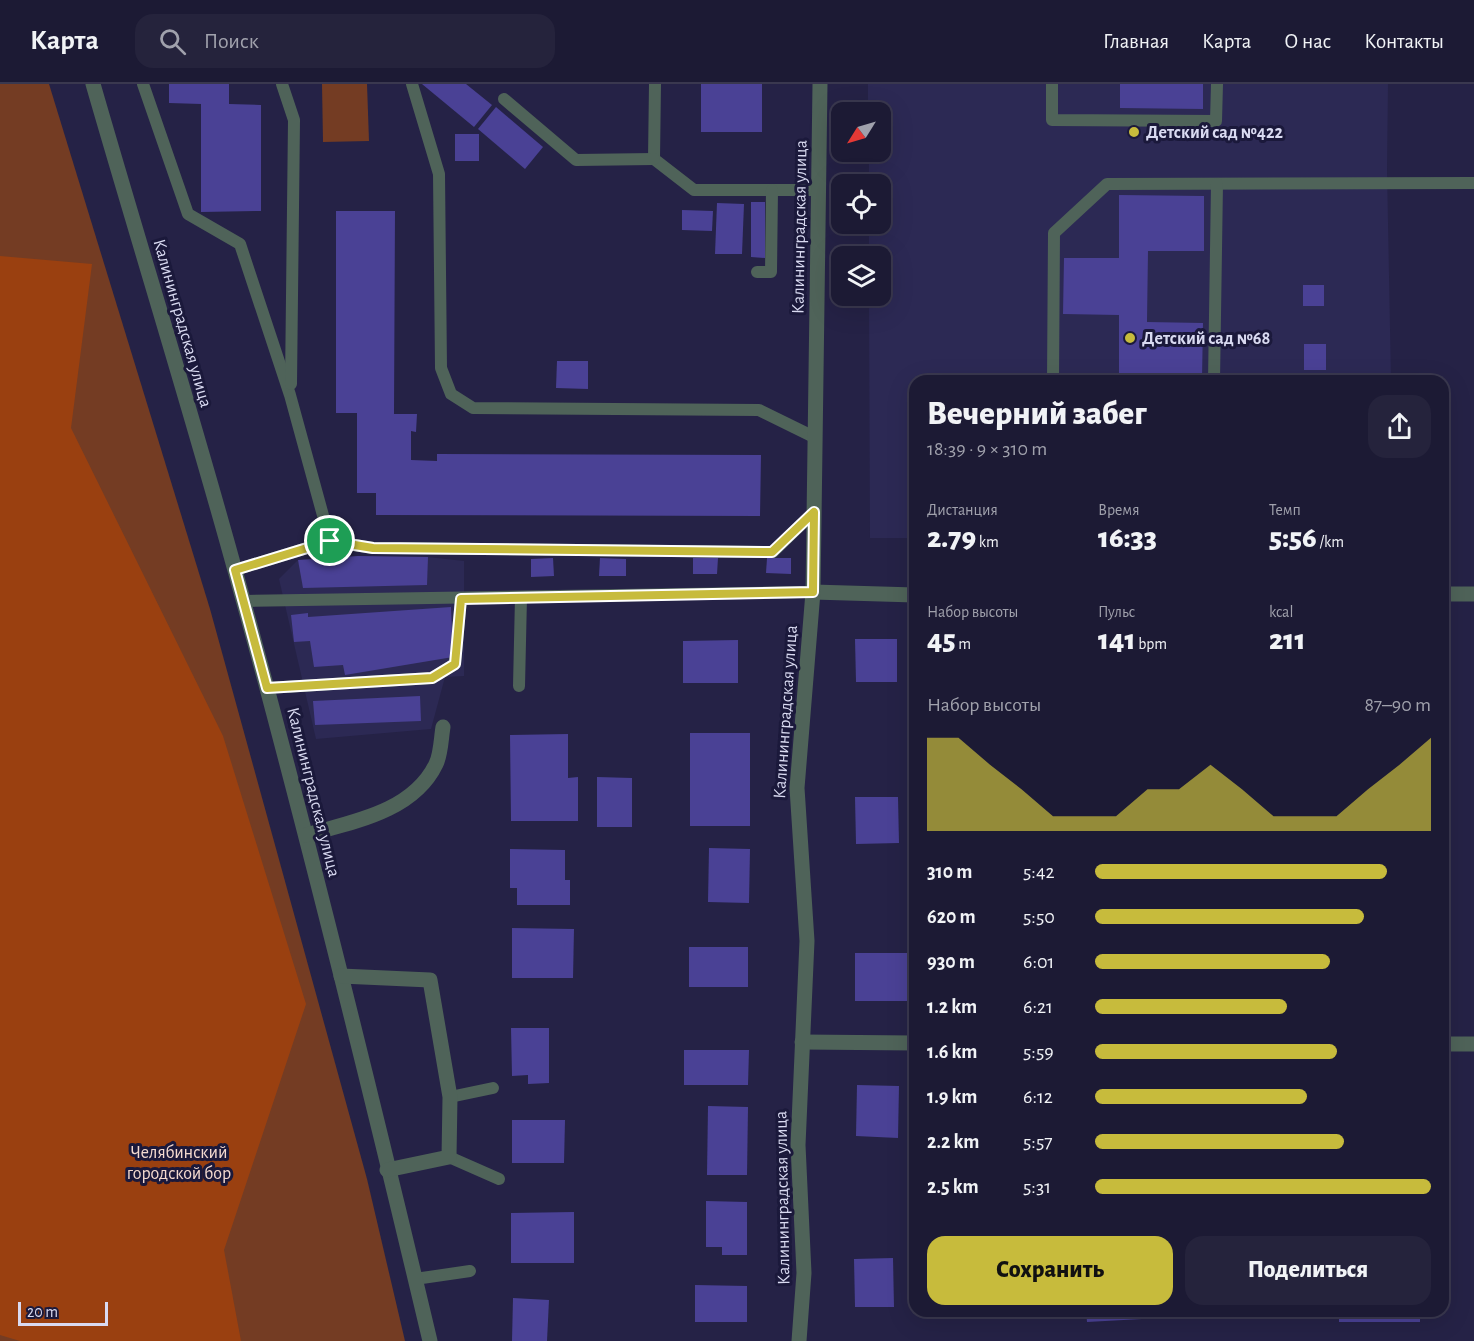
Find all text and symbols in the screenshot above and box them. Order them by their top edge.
search box [135,14,555,68]
icon: search [156,25,189,58]
text: Карта [30,27,99,55]
text: Поиск [204,30,259,52]
text: Главная [1103,31,1169,52]
text: Карта [1202,31,1251,52]
text: О нас [1284,31,1331,52]
text: Контакты [1364,31,1444,52]
north arrow [831,102,891,162]
map controls [831,102,891,306]
place label: Детский сад №422 [1146,124,1283,142]
marker: Детский сад №422 [1127,125,1141,139]
street label: Калининградская улица [789,140,811,314]
button: locate [831,174,891,234]
street label: Калининградская улица [149,237,215,410]
button: layers [831,246,891,306]
place label: Детский сад №68 [1142,330,1271,348]
marker: Детский сад №68 [1123,331,1137,345]
button: share [1368,395,1431,458]
text: Вечерний забег [927,398,1147,431]
text: 18:39 · 9 × 310 m [927,439,1047,459]
text: Дистанция [927,502,998,518]
text: Время [1098,502,1140,518]
text: Темп [1269,502,1301,518]
pin [304,515,355,566]
text: 2.79 [927,523,976,553]
text: 16:33 [1098,523,1157,553]
text: 5:56 [1269,523,1317,553]
icon: arrive [313,524,346,557]
text: km [976,534,999,550]
text: /km [1317,534,1344,550]
text: Набор высоты [927,604,1018,620]
text: Пульс [1098,604,1135,620]
text: kcal [1269,604,1293,620]
street label: Калининградская улица [771,625,801,800]
text: 45 [927,625,956,655]
text: 141 [1098,625,1136,655]
text: 211 [1269,625,1305,655]
text: m [956,636,971,652]
text: bpm [1136,636,1167,652]
text: Набор высоты [927,695,1041,715]
text: 87–90 m [1364,695,1431,715]
street label: Калининградская улица [283,706,343,879]
text: 310 m [927,862,972,882]
text: 5:42 [1023,862,1055,882]
text: 620 m [927,907,976,927]
text: 5:50 [1023,907,1055,927]
text: 930 m [927,952,975,972]
text: 6:01 [1023,952,1054,972]
text: 1.2 km [927,997,977,1017]
text: 6:21 [1023,997,1053,1017]
text: 1.6 km [927,1042,978,1062]
text: 5:59 [1023,1042,1054,1062]
text: 1.9 km [927,1087,978,1107]
text: 6:12 [1023,1087,1053,1107]
street label: Калининградская улица [772,1111,794,1285]
text: 2.2 km [927,1132,979,1152]
text: 5:57 [1023,1132,1053,1152]
park label: Челябинский городской бор [127,1143,231,1183]
text: 2.5 km [927,1177,979,1197]
text: 5:31 [1023,1177,1051,1197]
button: Сохранить [927,1236,1173,1305]
button: Поделиться [1185,1236,1431,1305]
scale bar [18,1299,108,1326]
text: 20 m [27,1304,58,1320]

